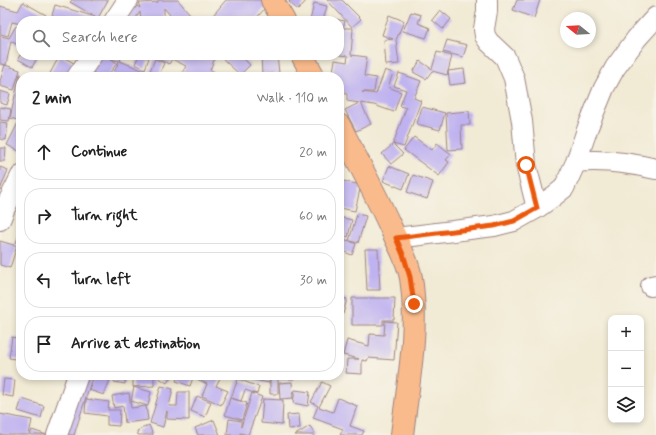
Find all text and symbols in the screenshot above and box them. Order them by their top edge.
north arrow [560,12,596,48]
search box [16,16,344,60]
icon: search [30,27,52,49]
text: Search here [62,28,138,48]
text: 2 min [32,87,72,109]
text: Walk · 110 m [257,90,328,107]
icon: ahead [33,141,55,163]
text: Continue [71,142,127,162]
text: 20 m [299,144,327,161]
route start [517,156,535,174]
icon: right [33,205,55,227]
text: Turn right [71,206,138,226]
text: 60 m [299,208,327,225]
icon: left [33,269,55,291]
text: Turn left [71,270,131,290]
text: 30 m [300,272,327,289]
route end [405,295,423,313]
map controls [608,315,644,423]
button: + [608,315,644,351]
icon: arrive [33,333,55,355]
text: Arrive at destination [71,334,200,354]
button: − [608,351,644,387]
button: layers [608,387,644,423]

